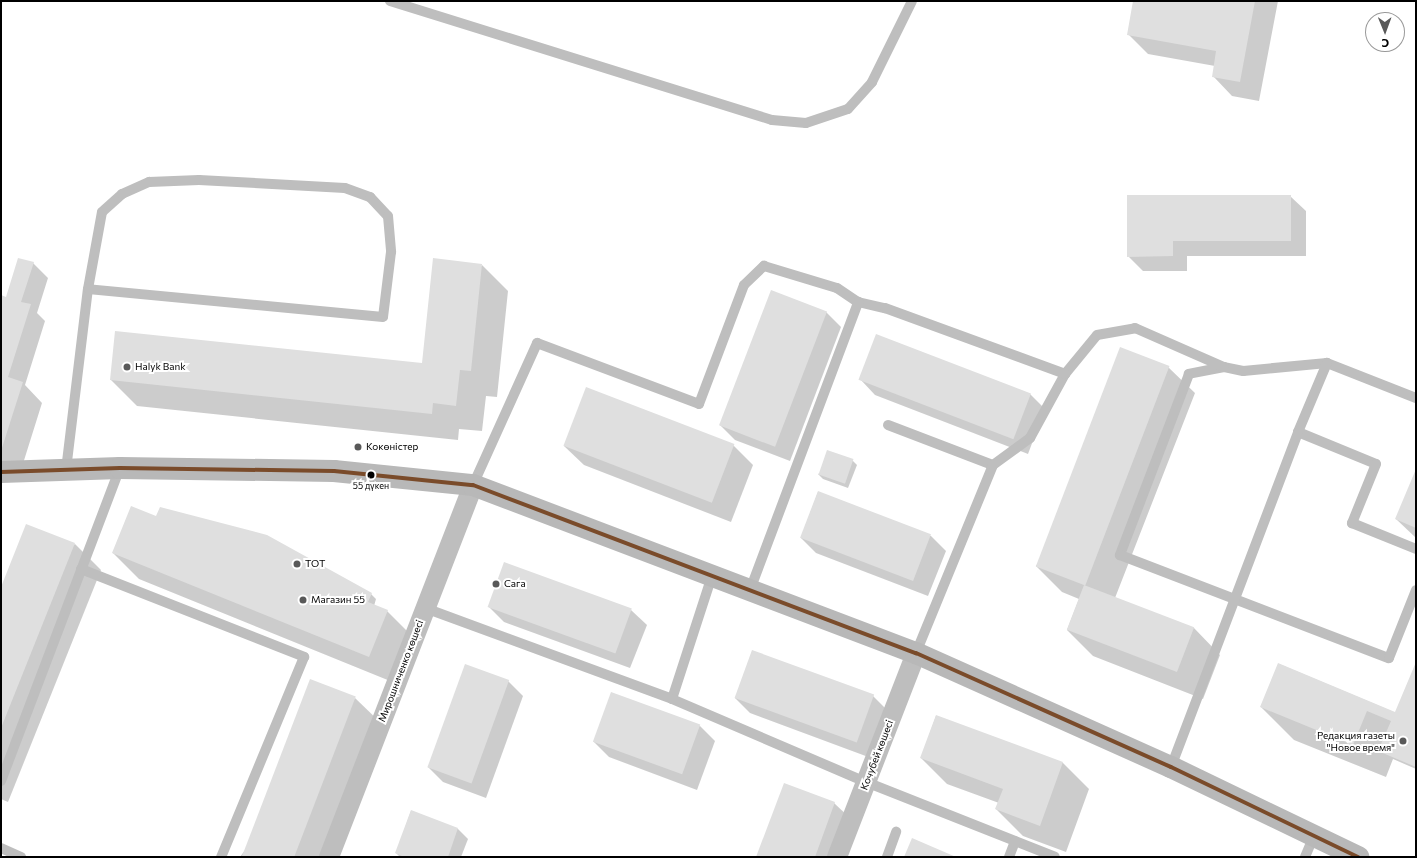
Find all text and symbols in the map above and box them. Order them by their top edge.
north arrow [1365,12,1405,52]
text: С [1381,37,1389,50]
place label: Halyk Bank [135,361,186,373]
marker: Halyk Bank [122,362,132,372]
place label: Кокөністер [366,441,418,453]
marker: Кокөністер [353,442,363,452]
marker: 55 дүкен [366,470,376,480]
place label: 55 дүкен [353,481,389,491]
place label: ТОТ [305,558,325,570]
marker: ТОТ [292,559,302,569]
place label: Сага [504,578,526,590]
marker: Сага [491,579,501,589]
place label: Магазин 55 [311,594,365,606]
marker: Магазин 55 [298,595,308,605]
street label: Мирошниченко көшесі [376,618,426,724]
street label: Кочубей көшесі [858,718,896,792]
place label: Редакция газеты "Новое время" [1317,729,1395,752]
marker: Редакция газеты "Новое время" [1398,736,1408,746]

